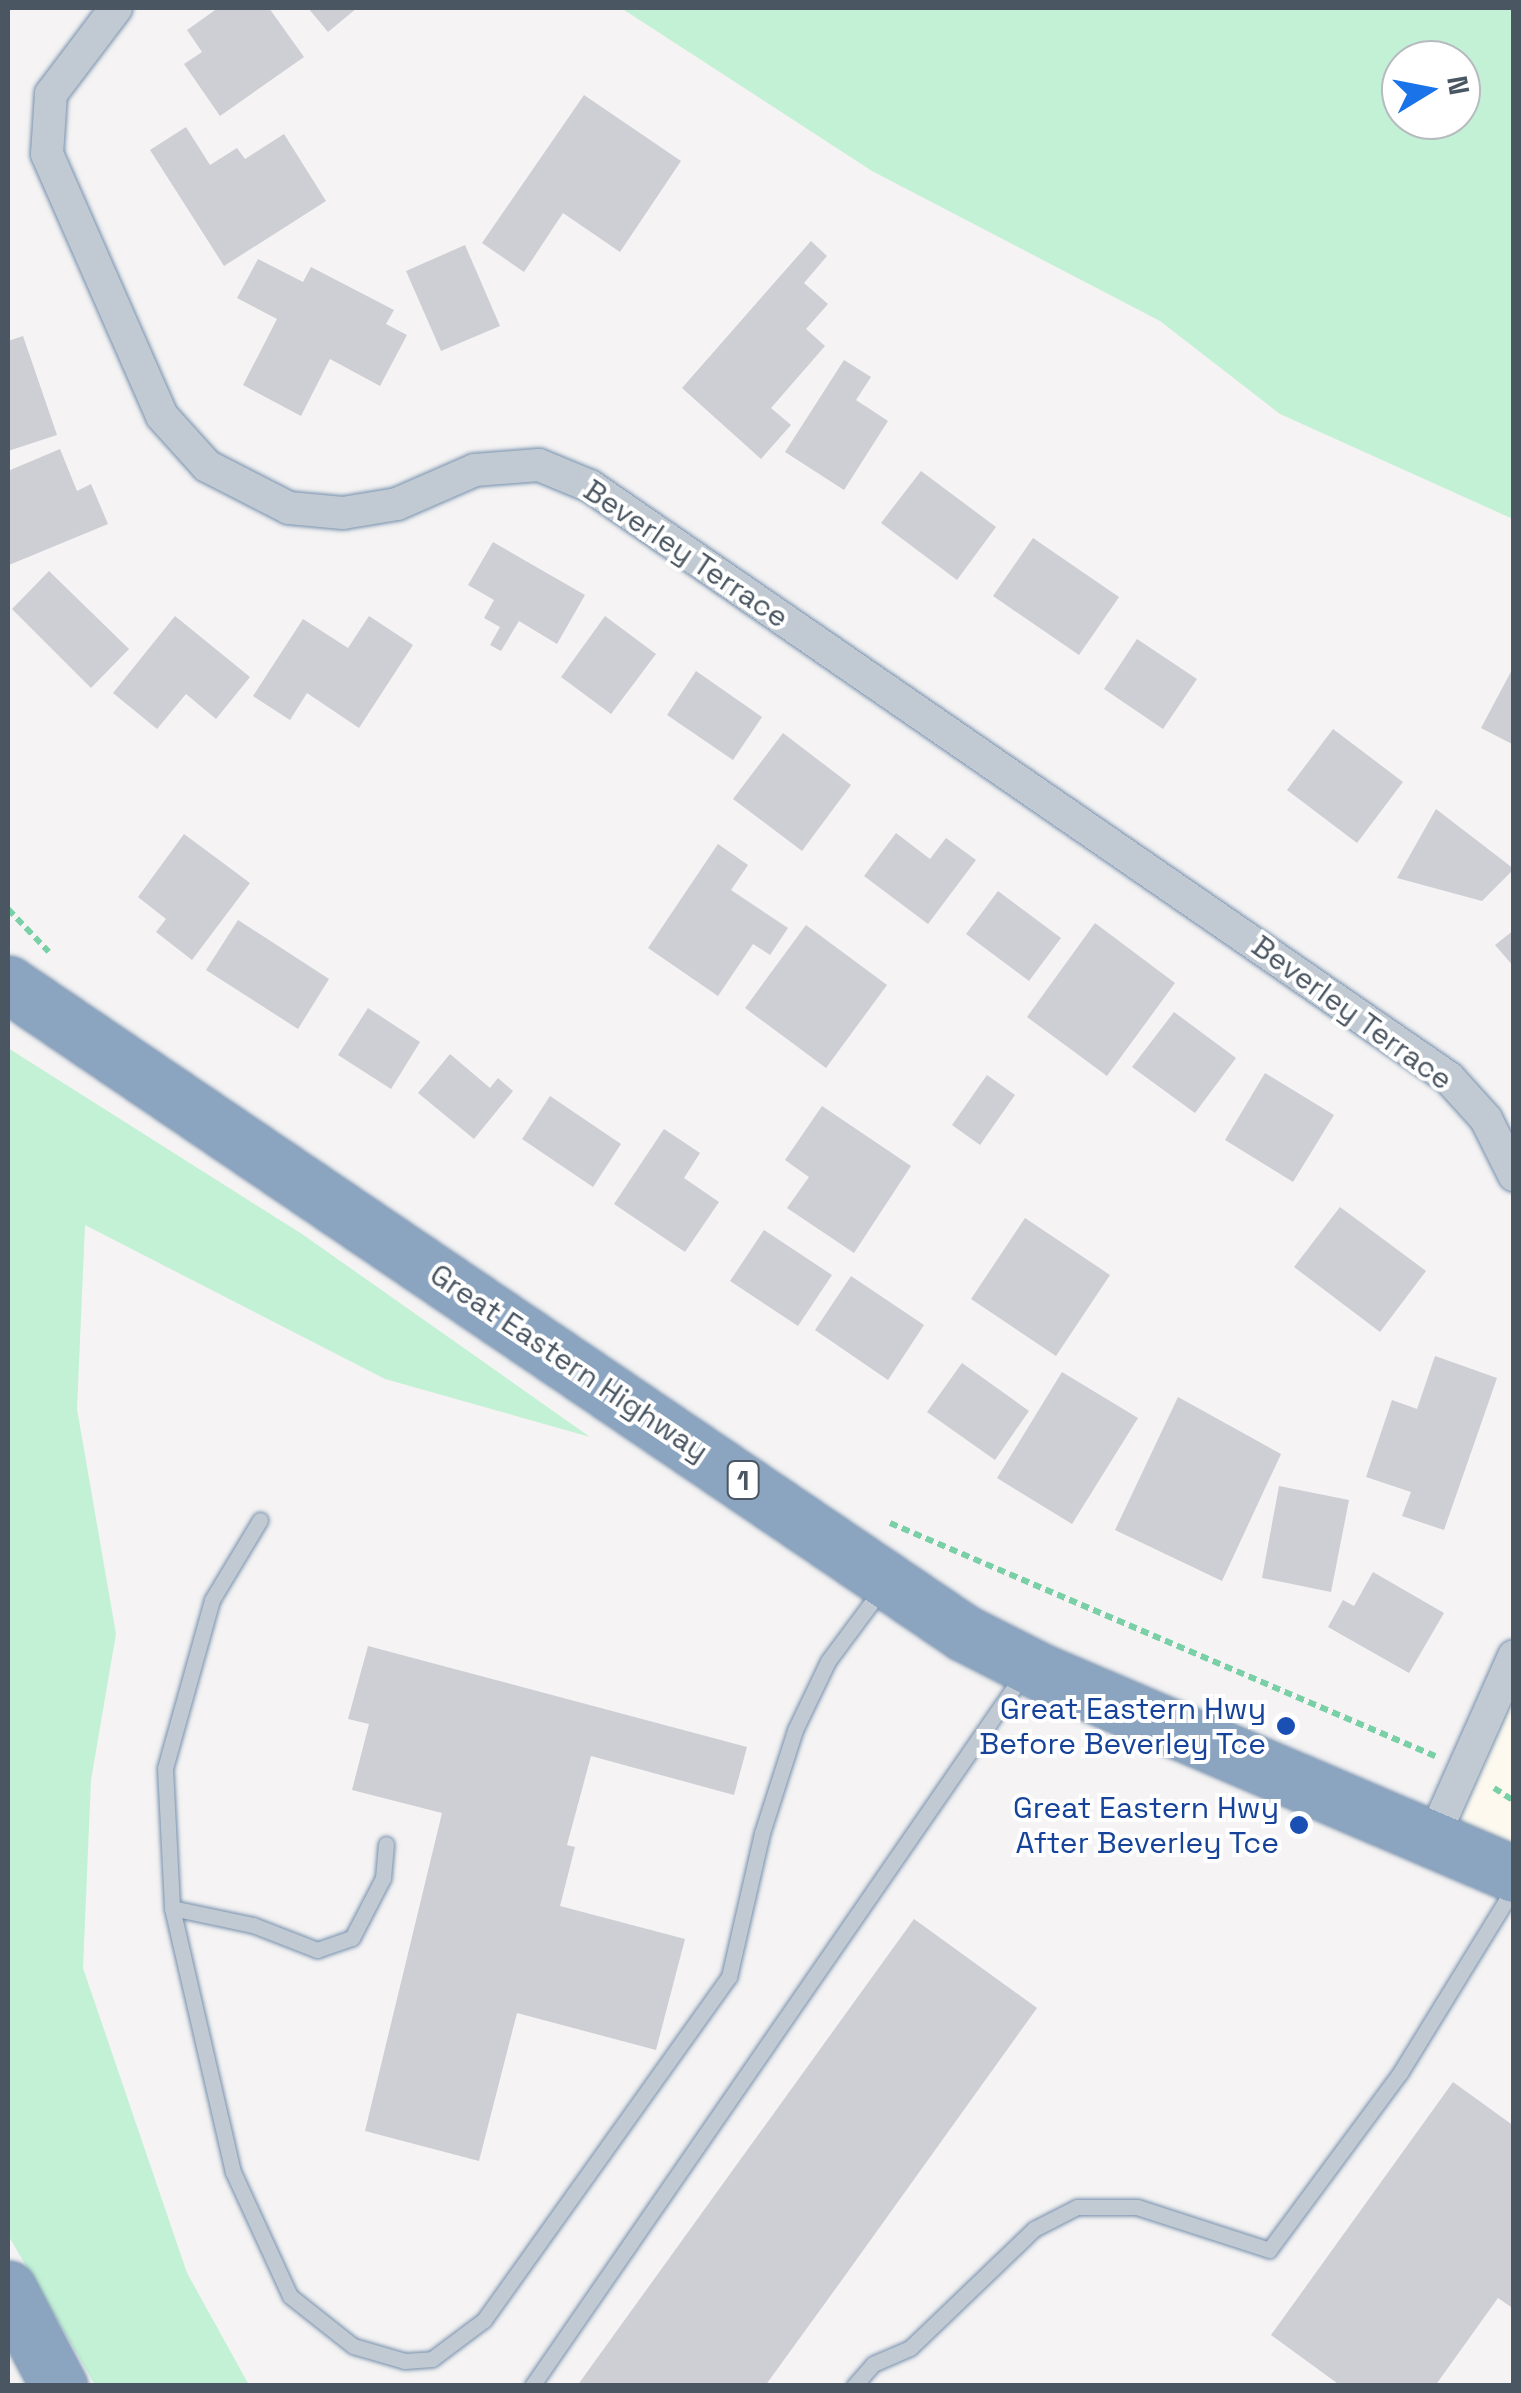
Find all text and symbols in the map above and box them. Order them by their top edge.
north arrow [1381,40,1481,140]
text: N [1439,73,1478,97]
street label: Beverley Terrace [577,472,795,636]
street label: Beverley Terrace [1244,928,1460,1098]
street label: Great Eastern Highway [423,1256,715,1470]
road number: 1 [726,1457,760,1503]
place label: Great Eastern Hwy Before Beverley Tce [979,1691,1266,1762]
marker: Great Eastern Hwy Before Beverley Tce [1275,1715,1297,1737]
place label: Great Eastern Hwy After Beverley Tce [1013,1790,1279,1860]
marker: Great Eastern Hwy After Beverley Tce [1288,1814,1310,1836]

